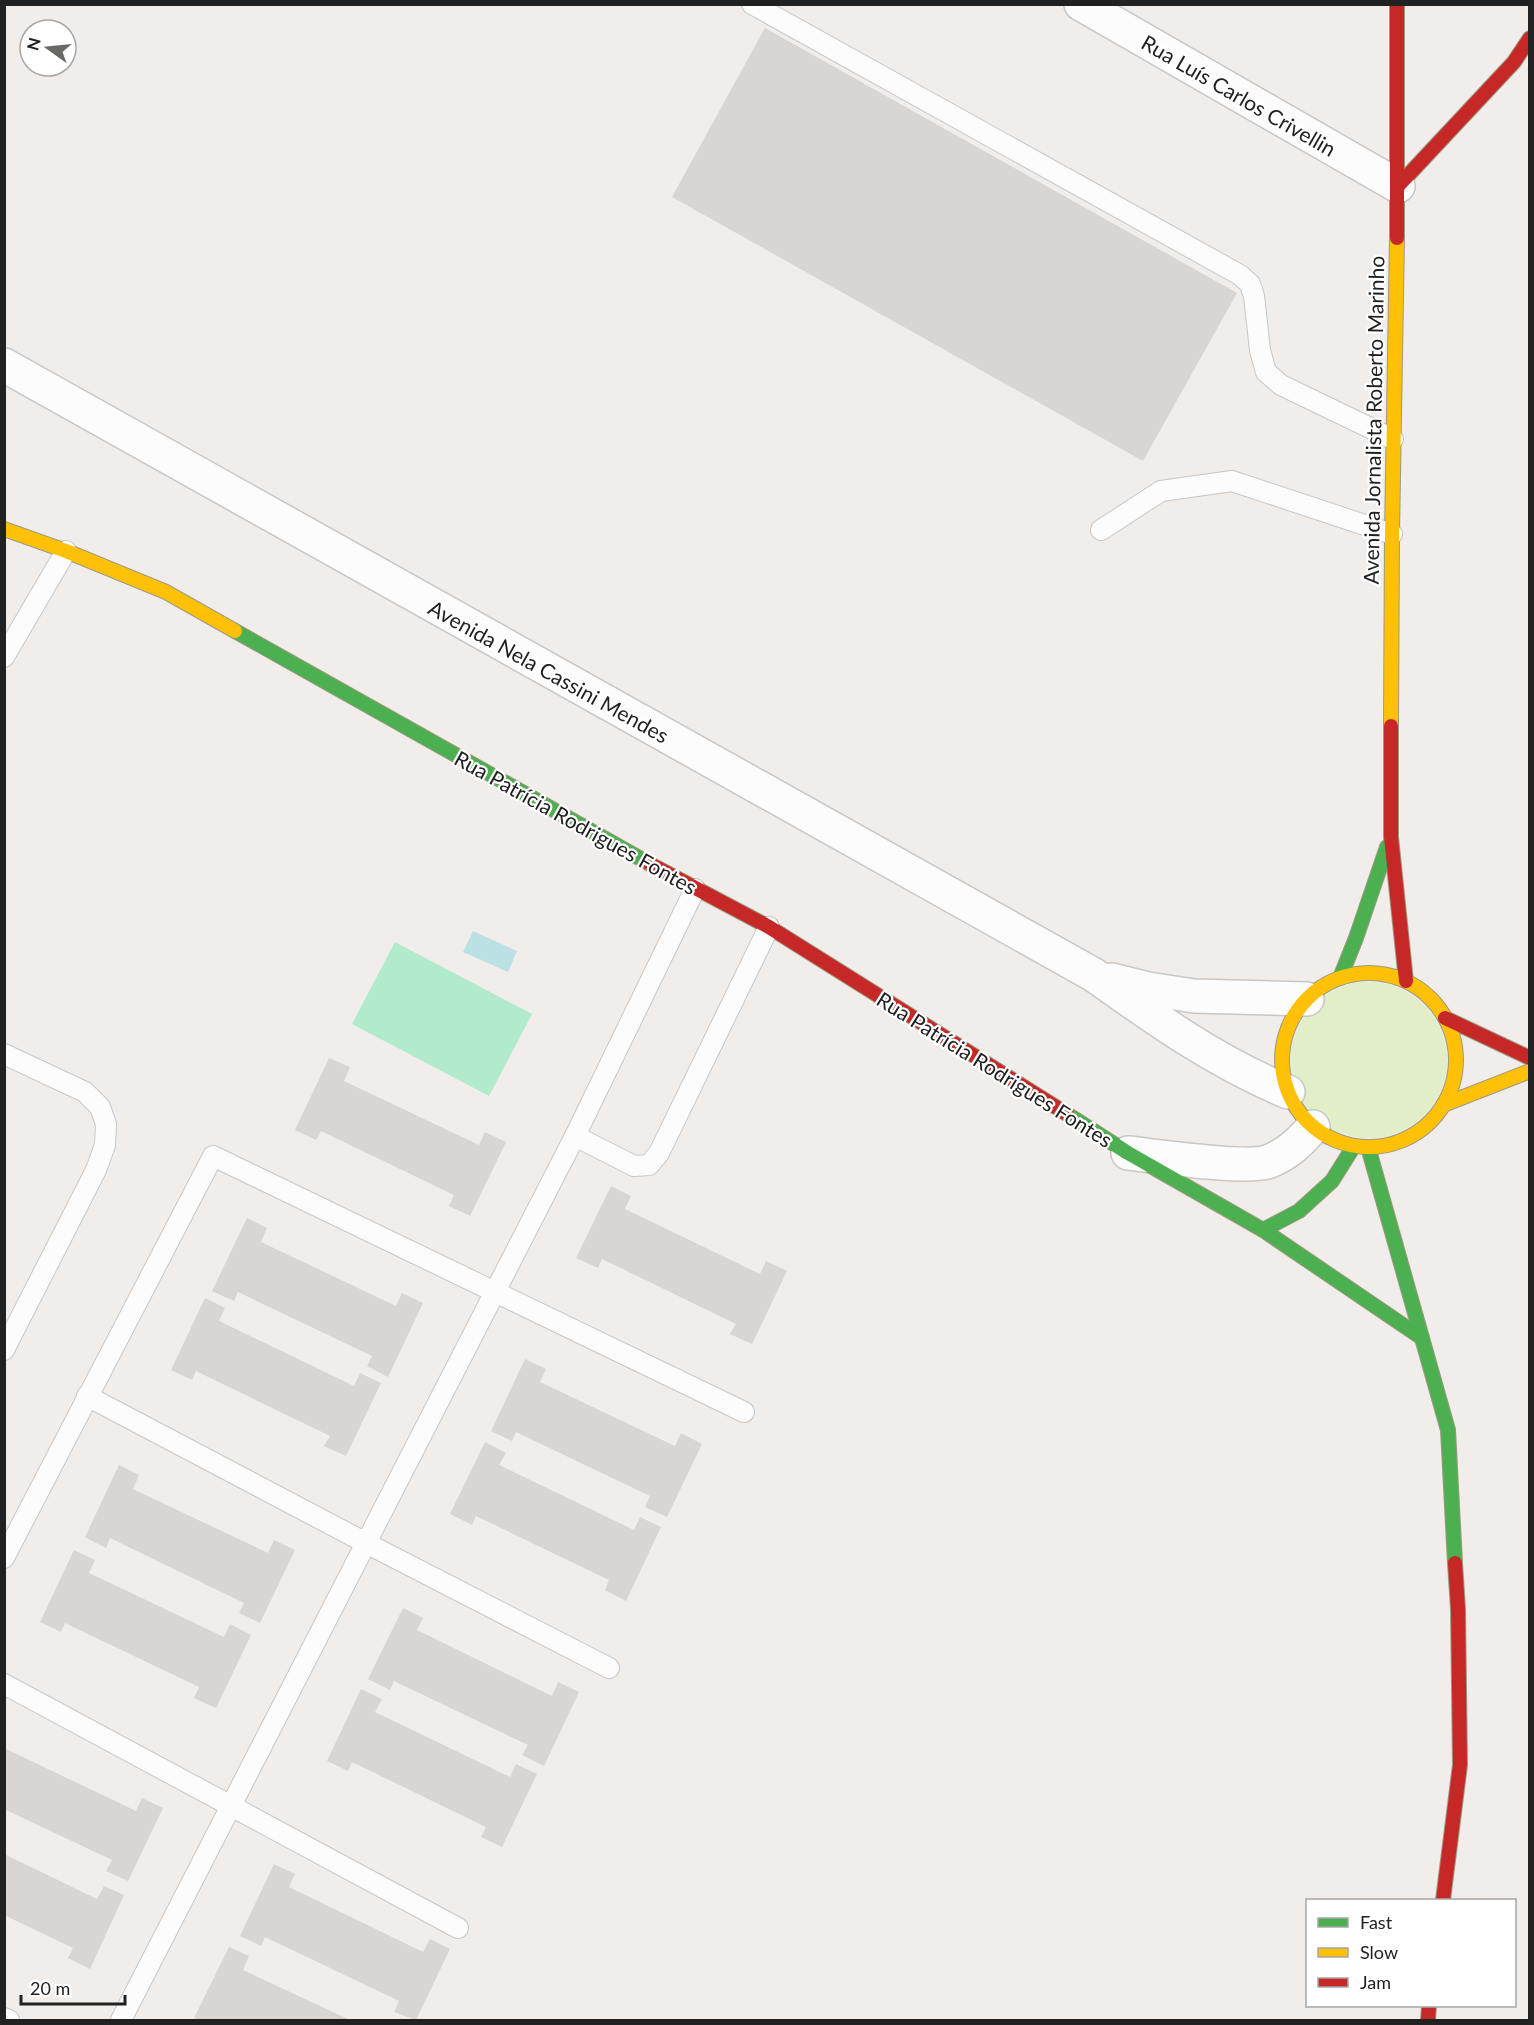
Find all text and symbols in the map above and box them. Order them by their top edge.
north arrow [18,18,78,78]
street label: Rua Luís Carlos Crivellin [1137,29,1341,161]
text: N [22,36,44,52]
street label: Avenida Jornalista Roberto Marinho [1358,255,1388,585]
street label: Avenida Nela Cassini Mendes [425,594,673,748]
street label: Rua Patrícia Rodrigues Fontes [451,745,701,899]
street label: Rua Patrícia Rodrigues Fontes [873,986,1117,1152]
legend [1306,1899,1516,2007]
text: Fast [1360,1911,1393,1933]
text: Slow [1360,1941,1398,1963]
scale bar [21,1968,124,2006]
text: Jam [1360,1971,1391,1993]
text: 20 m [30,1977,70,1999]

